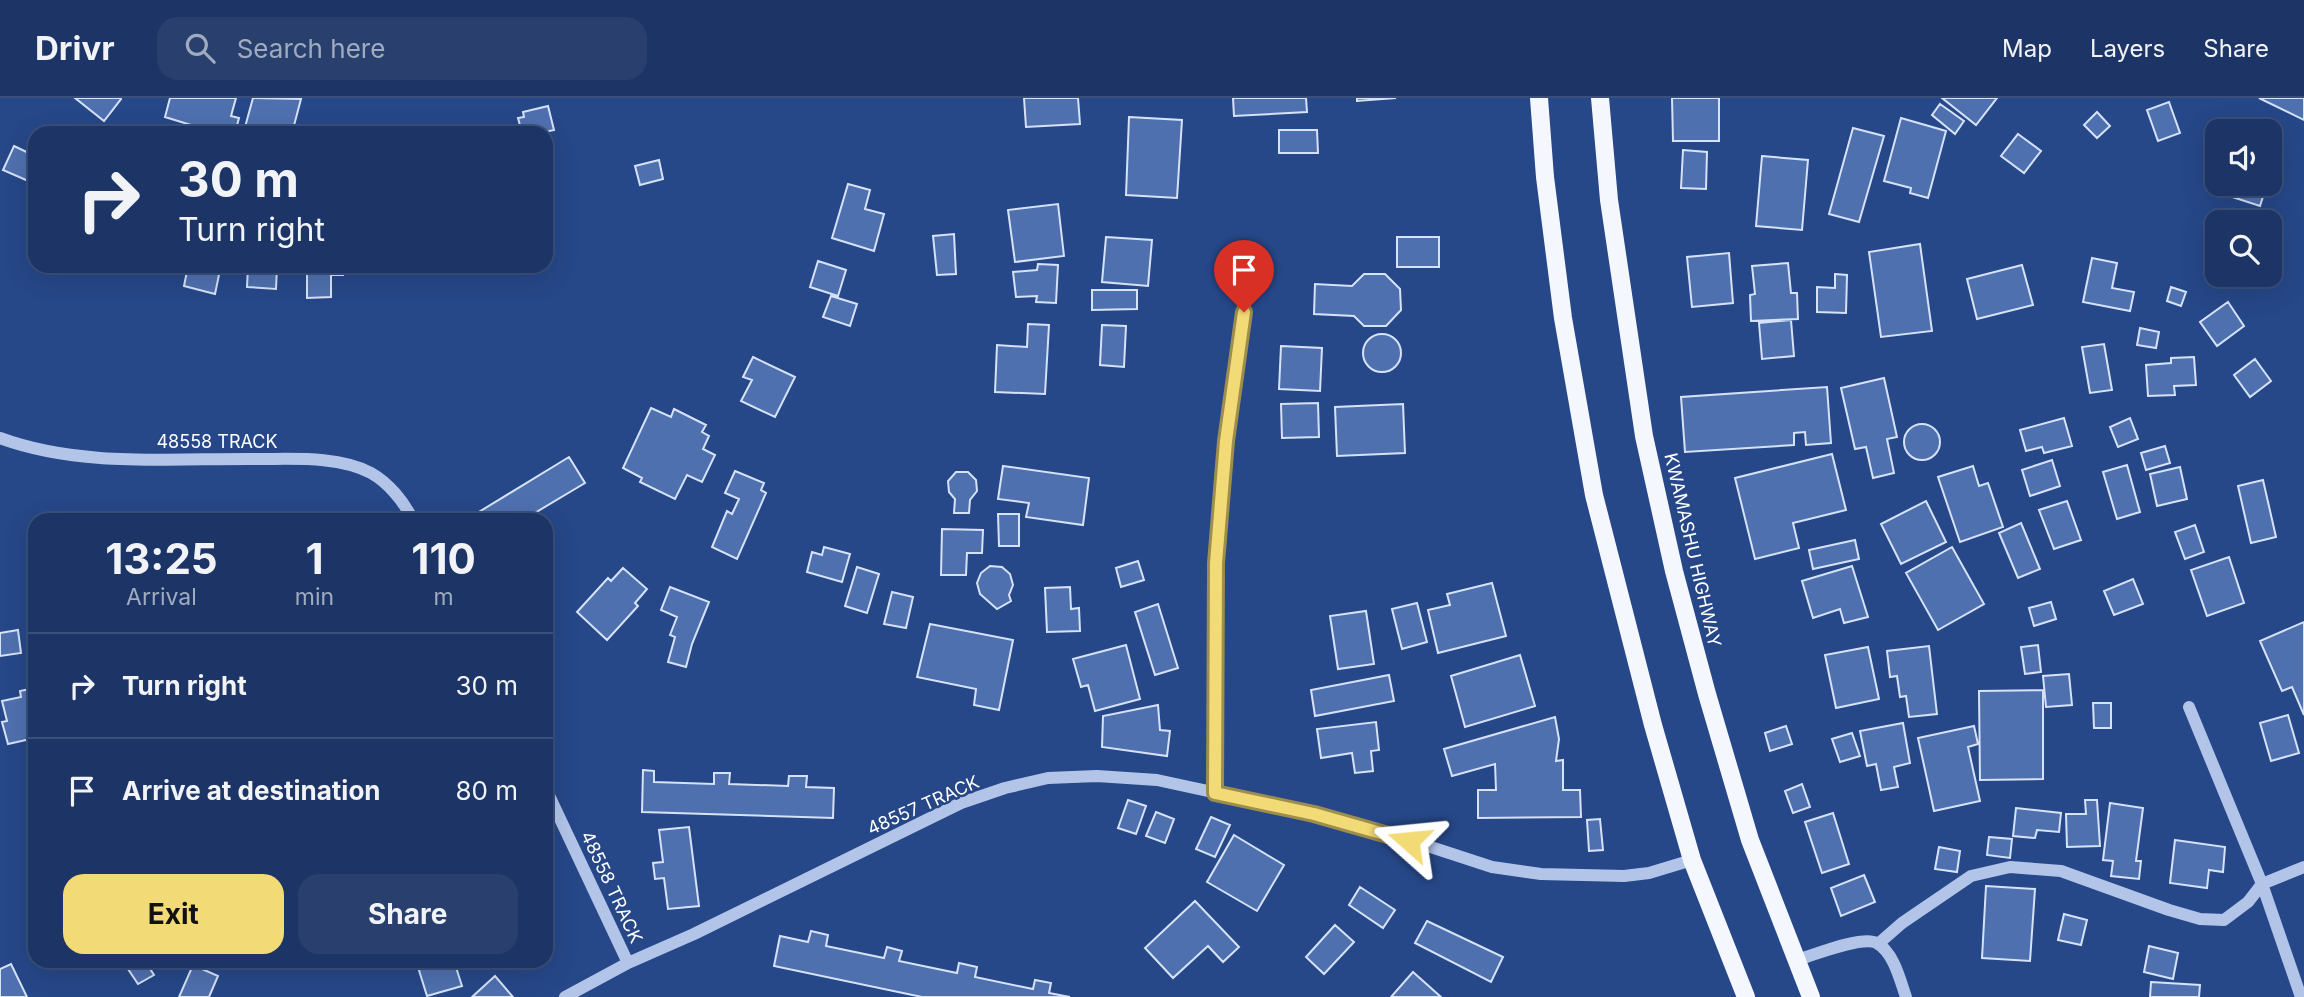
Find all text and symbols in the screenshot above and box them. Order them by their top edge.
search box [157,17,647,80]
text: Drivr [35,28,115,68]
icon: search [181,29,219,67]
text: Search here [237,33,385,64]
text: Map [2002,34,2052,63]
text: Layers [2090,34,2165,63]
text: Share [2203,34,2269,63]
map controls [2205,119,2282,287]
button: sound [2205,119,2282,196]
text: 30 m [178,150,299,209]
icon: right [63,154,154,245]
text: Turn right [178,210,325,249]
button: search [2205,210,2282,287]
pin [1214,240,1274,312]
icon: arrive [1225,251,1263,289]
street label: 48558 TRACK [156,431,278,452]
street label: KWAMASHU HIGHWAY [1660,451,1726,649]
text: 13:25 [105,533,218,584]
text: 1 [305,533,324,584]
text: 110 [411,533,476,584]
text: Arrival [126,583,197,611]
text: min [295,583,334,611]
text: m [433,583,454,611]
icon: right [63,667,101,705]
text: Turn right [122,670,247,701]
text: 30 m [455,670,518,701]
street label: 48557 TRACK [864,771,982,839]
icon: arrive [63,772,101,810]
text: Arrive at destination [122,775,381,806]
text: 80 m [455,775,518,806]
position arrow [1372,804,1446,878]
street label: 48558 TRACK [577,828,647,946]
button: Exit [63,874,284,954]
button: Share [298,874,518,954]

